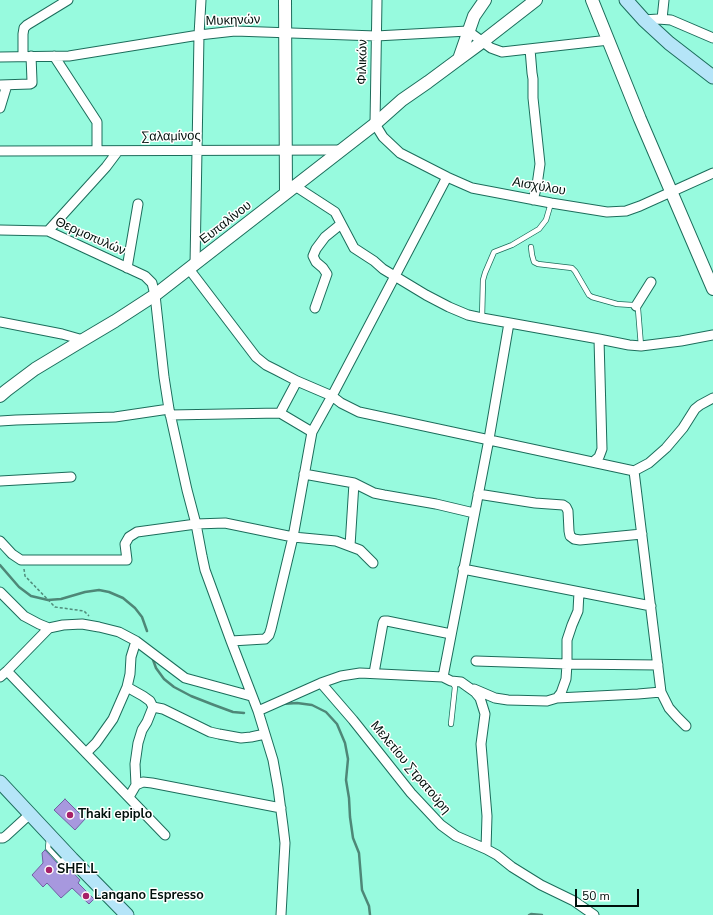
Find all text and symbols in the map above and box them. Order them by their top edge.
street label: Μυκηνών [205,12,261,30]
street label: Φιλικών [355,39,371,85]
street label: Σαλαμίνος [141,129,201,145]
street label: Αισχύλου [511,175,567,199]
street label: Ευπαλίνου [197,198,255,248]
street label: Θερμοπυλών [52,215,128,259]
street label: Μελετίου Στρατούρη [367,718,453,818]
place label: Thaki epiplo [78,807,152,823]
marker: Thaki epiplo [65,810,75,820]
place label: SHELL [57,862,98,878]
marker: SHELL [44,865,54,875]
scale bar [577,881,641,907]
place label: Langano Espresso [94,888,204,904]
text: 50 m [582,888,610,904]
marker: Langano Espresso [81,891,91,901]

